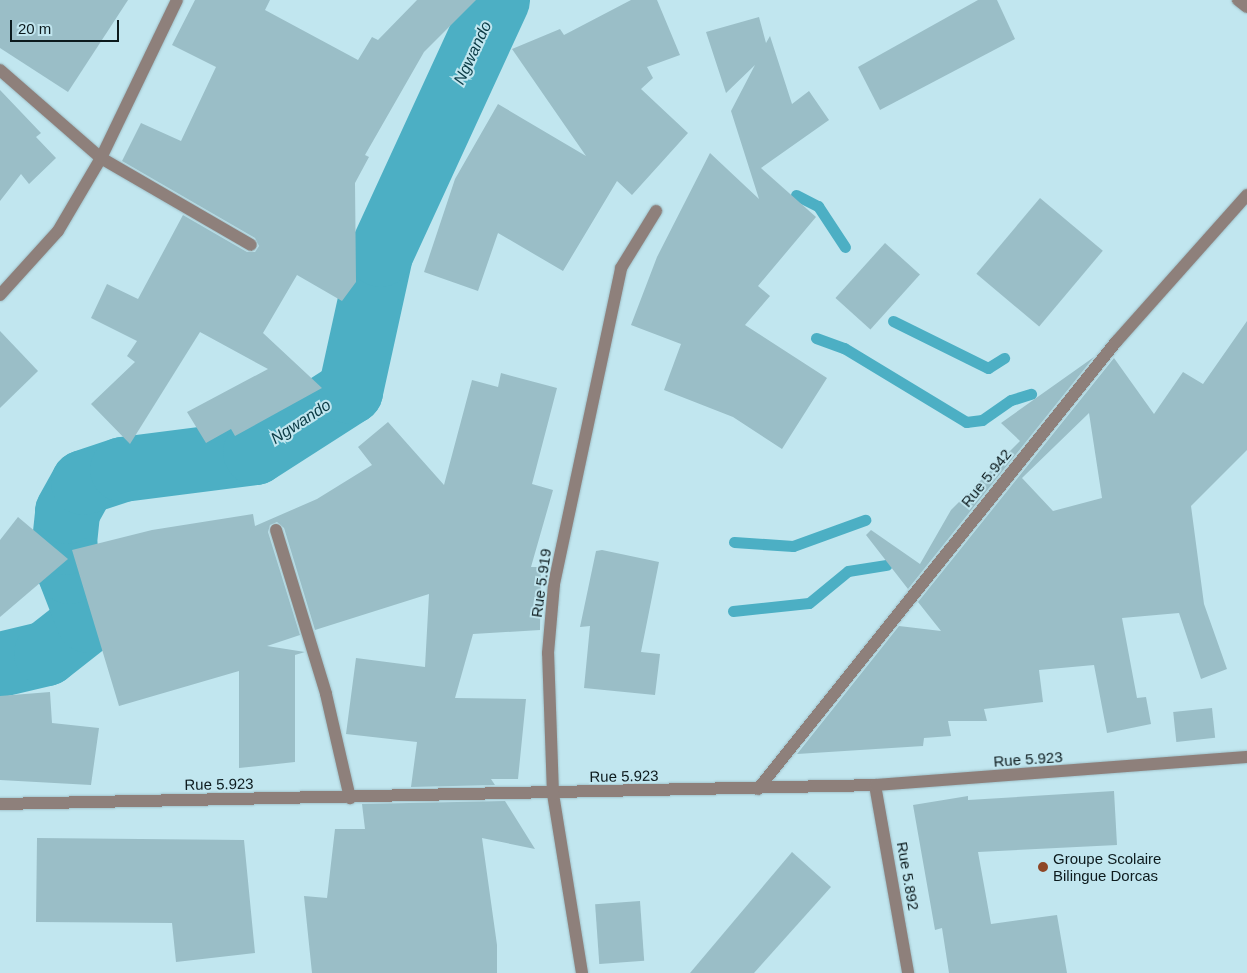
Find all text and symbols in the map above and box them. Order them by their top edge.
scale bar [12,10,121,42]
water label: Ngwando [450,18,496,88]
text: 20 m [18,20,51,37]
water label: Ngwando [267,396,335,448]
street label: Rue 5.942 [957,445,1015,511]
street label: Rue 5.919 [527,547,555,619]
street label: Rue 5.923 [993,748,1063,770]
street label: Rue 5.923 [589,766,659,786]
street label: Rue 5.923 [184,774,254,794]
street label: Rue 5.892 [893,840,923,912]
place label: Groupe Scolaire Bilingue Dorcas [1053,849,1161,884]
marker: Groupe Scolaire Bilingue Dorcas [1037,861,1049,873]

